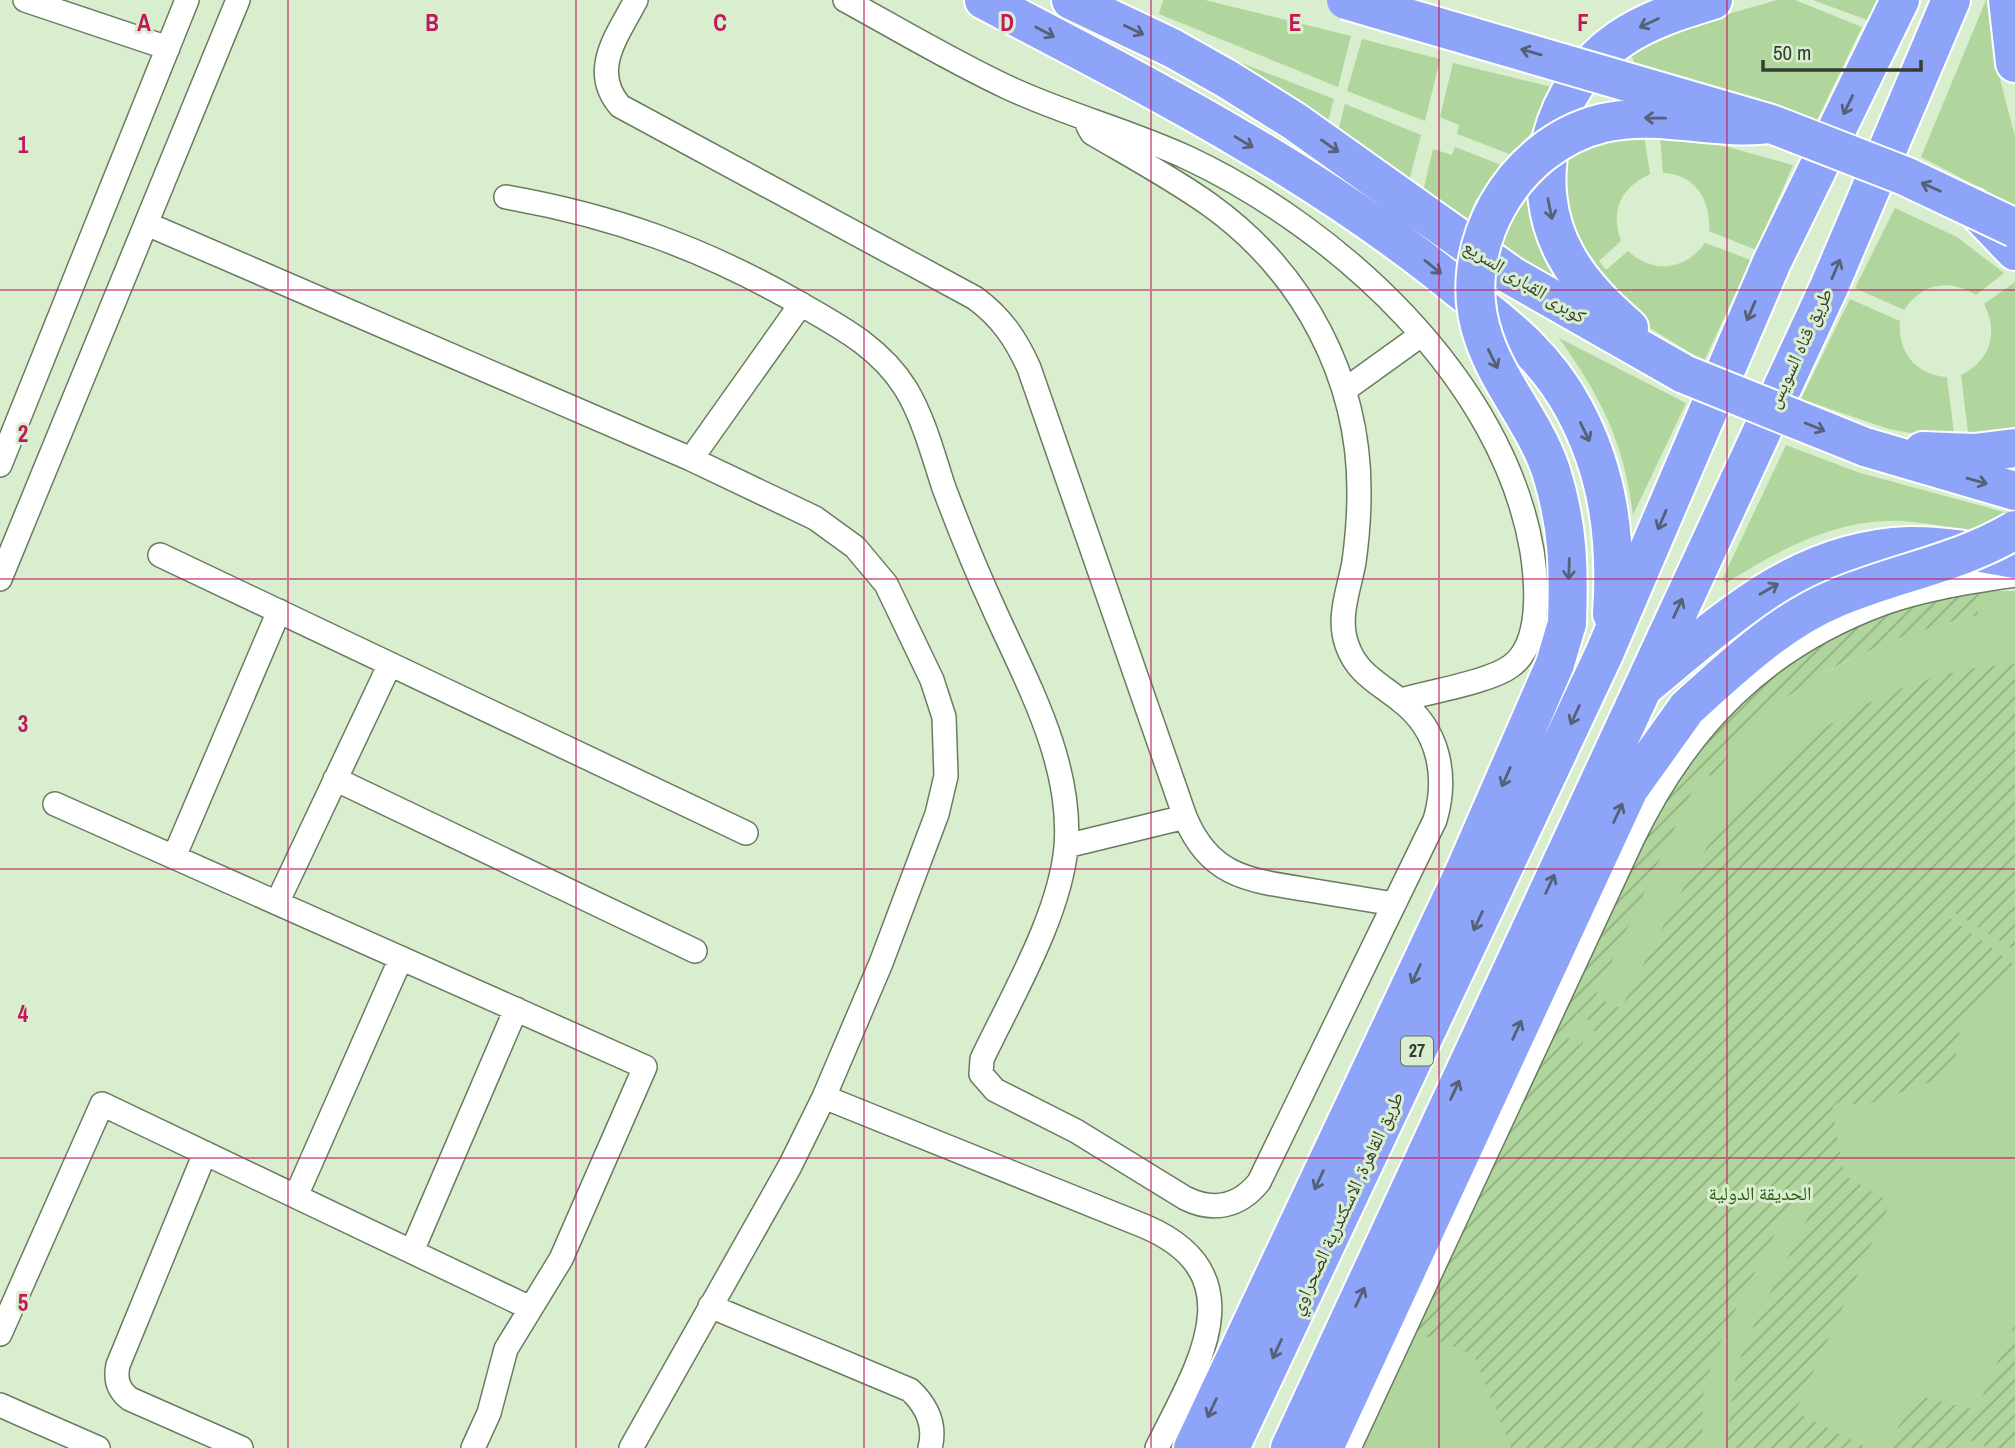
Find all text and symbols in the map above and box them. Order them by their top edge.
text: A [137,7,151,38]
text: B [425,7,439,38]
text: C [713,7,727,38]
text: D [1000,7,1014,38]
text: E [1289,7,1301,38]
text: F [1577,7,1589,38]
one-way arrow [1639,17,1660,30]
one-way arrow [1123,24,1144,37]
one-way arrow [1034,25,1055,39]
scale bar [1763,28,1920,72]
text: 50 m [1773,38,1811,67]
one-way arrow [1520,45,1542,58]
one-way arrow [1841,94,1855,115]
one-way arrow [1644,111,1667,124]
text: 1 [18,129,29,160]
one-way arrow [1233,136,1253,150]
one-way arrow [1320,139,1339,153]
one-way arrow [1921,180,1942,193]
one-way arrow [1543,197,1557,220]
street label: كوبرى القبارى السريع [1459,233,1591,329]
one-way arrow [1830,258,1843,280]
one-way arrow [1424,260,1442,275]
street label: طريق قناه السويس [1760,284,1838,412]
one-way arrow [1744,300,1757,321]
one-way arrow [1486,348,1500,369]
text: 2 [18,418,28,449]
one-way arrow [1804,421,1825,434]
one-way arrow [1580,422,1593,443]
one-way arrow [1965,475,1988,488]
one-way arrow [1654,509,1667,530]
one-way arrow [1562,558,1576,581]
one-way arrow [1758,582,1778,596]
one-way arrow [1671,598,1685,619]
one-way arrow [1568,704,1582,725]
text: 3 [18,708,28,739]
one-way arrow [1499,766,1512,787]
one-way arrow [1612,803,1625,824]
one-way arrow [1544,873,1557,895]
one-way arrow [1471,910,1485,931]
one-way arrow [1409,963,1422,984]
text: 4 [18,998,29,1029]
one-way arrow [1510,1020,1524,1041]
road number: 27 [1401,1036,1433,1066]
one-way arrow [1449,1080,1462,1101]
street label: طريق القاهرة, الاسكندرية الصحراوي [1283,1087,1412,1320]
one-way arrow [1312,1169,1325,1190]
park label: الحديقة الدولية [1709,1180,1811,1206]
text: 5 [18,1287,28,1318]
one-way arrow [1354,1287,1367,1308]
one-way arrow [1270,1338,1283,1359]
one-way arrow [1204,1397,1218,1418]

